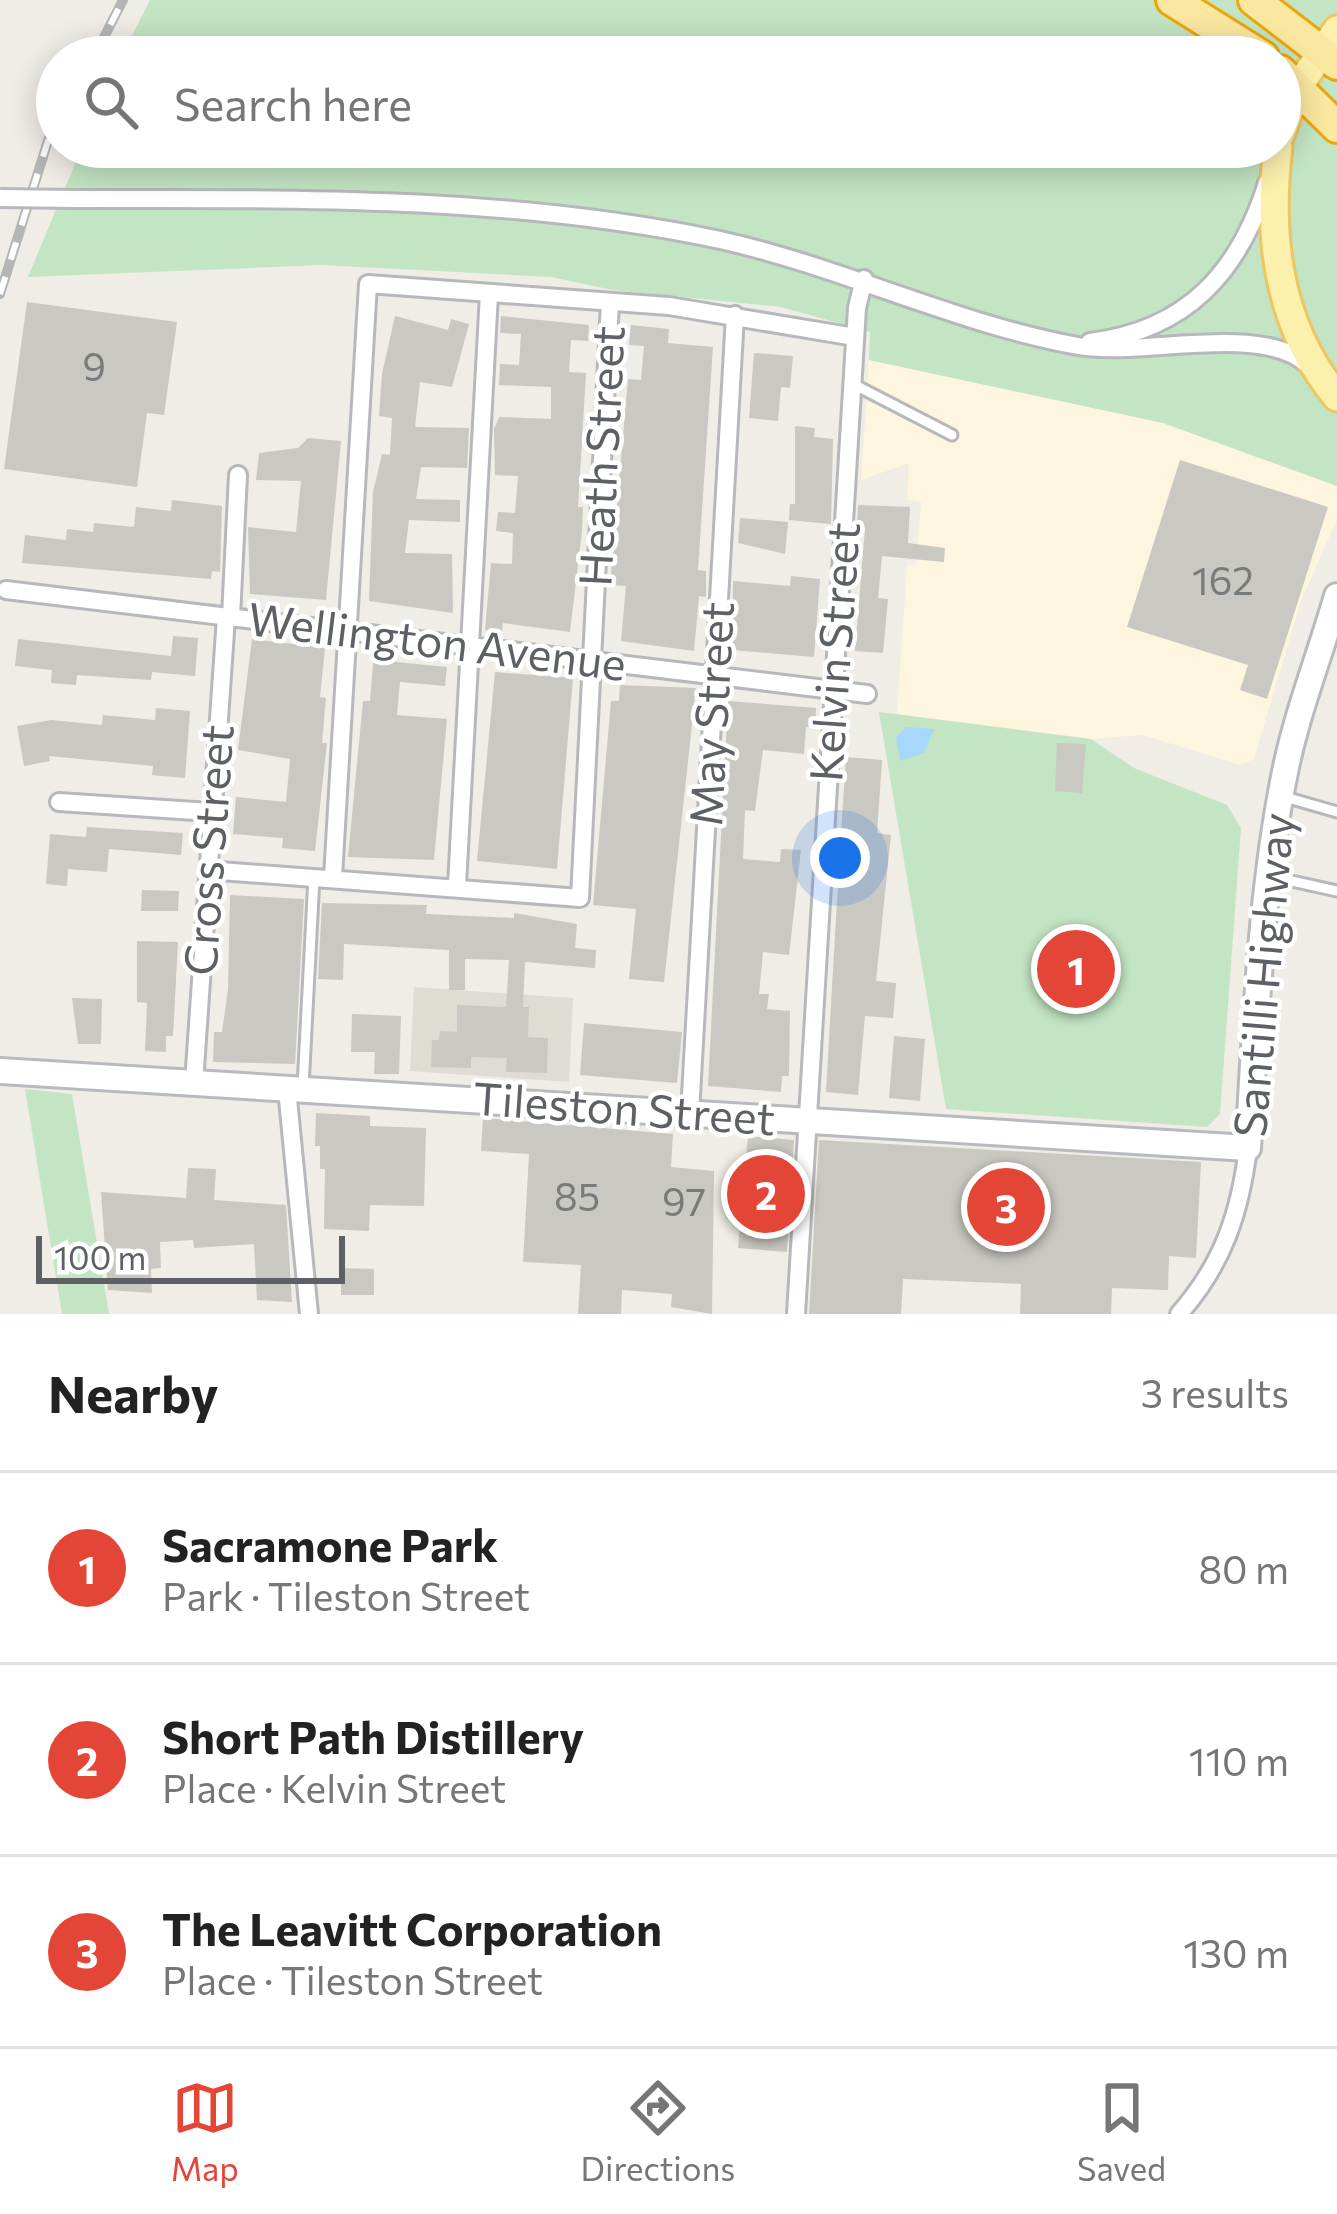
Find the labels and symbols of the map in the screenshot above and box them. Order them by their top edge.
street label: Heath Street [565,324,634,588]
house number: 9 [82,341,106,389]
street label: Kelvin Street [796,520,869,783]
house number: 162 [1192,555,1254,603]
street label: Wellington Avenue [245,589,629,690]
street label: May Street [676,600,743,828]
street label: Cross Street [170,723,243,977]
street label: Santilli Highway [1220,810,1303,1139]
your location [810,828,870,888]
pin: 1 [1037,924,1115,1014]
street label: Tileston Street [471,1069,777,1144]
pin: 2 [727,1149,805,1239]
pin: 3 [967,1162,1045,1252]
house number: 85 [554,1171,600,1219]
house number: 97 [662,1176,706,1224]
scale bar [36,1230,345,1283]

